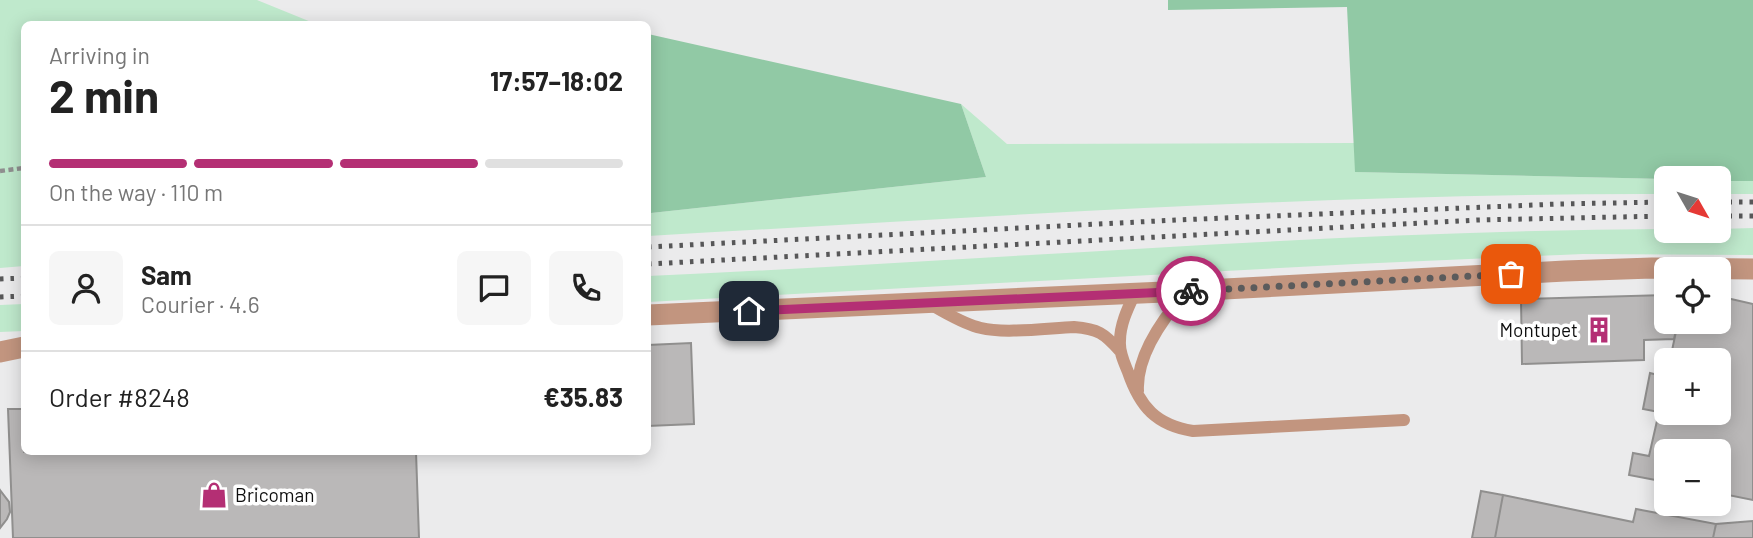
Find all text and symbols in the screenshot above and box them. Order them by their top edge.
text: Arriving in [49,41,150,69]
text: 17:57–18:02 [490,65,623,96]
text: 2 min [49,67,159,122]
north arrow [1654,166,1731,243]
map controls [1654,166,1731,516]
text: On the way · 110 m [49,178,223,206]
pin [1481,244,1541,304]
button: person [49,251,123,325]
button: chat [457,251,531,325]
button: phone [549,251,623,325]
icon: bag [1492,255,1530,293]
courier [1156,256,1226,326]
button: locate [1654,257,1731,334]
text: Sam [141,259,192,290]
icon: bike [1172,272,1210,310]
pin [719,281,779,341]
text: Courier · 4.6 [141,290,260,318]
icon: home [730,292,768,330]
building icon: Montupet [1584,315,1614,345]
place label: Montupet [1499,318,1578,341]
button: + [1654,348,1731,425]
text: Order #8248 [49,381,190,412]
text: €35.83 [543,381,623,412]
button: − [1654,439,1731,516]
shop icon: Bricoman [199,480,229,510]
place label: Bricoman [235,483,315,506]

